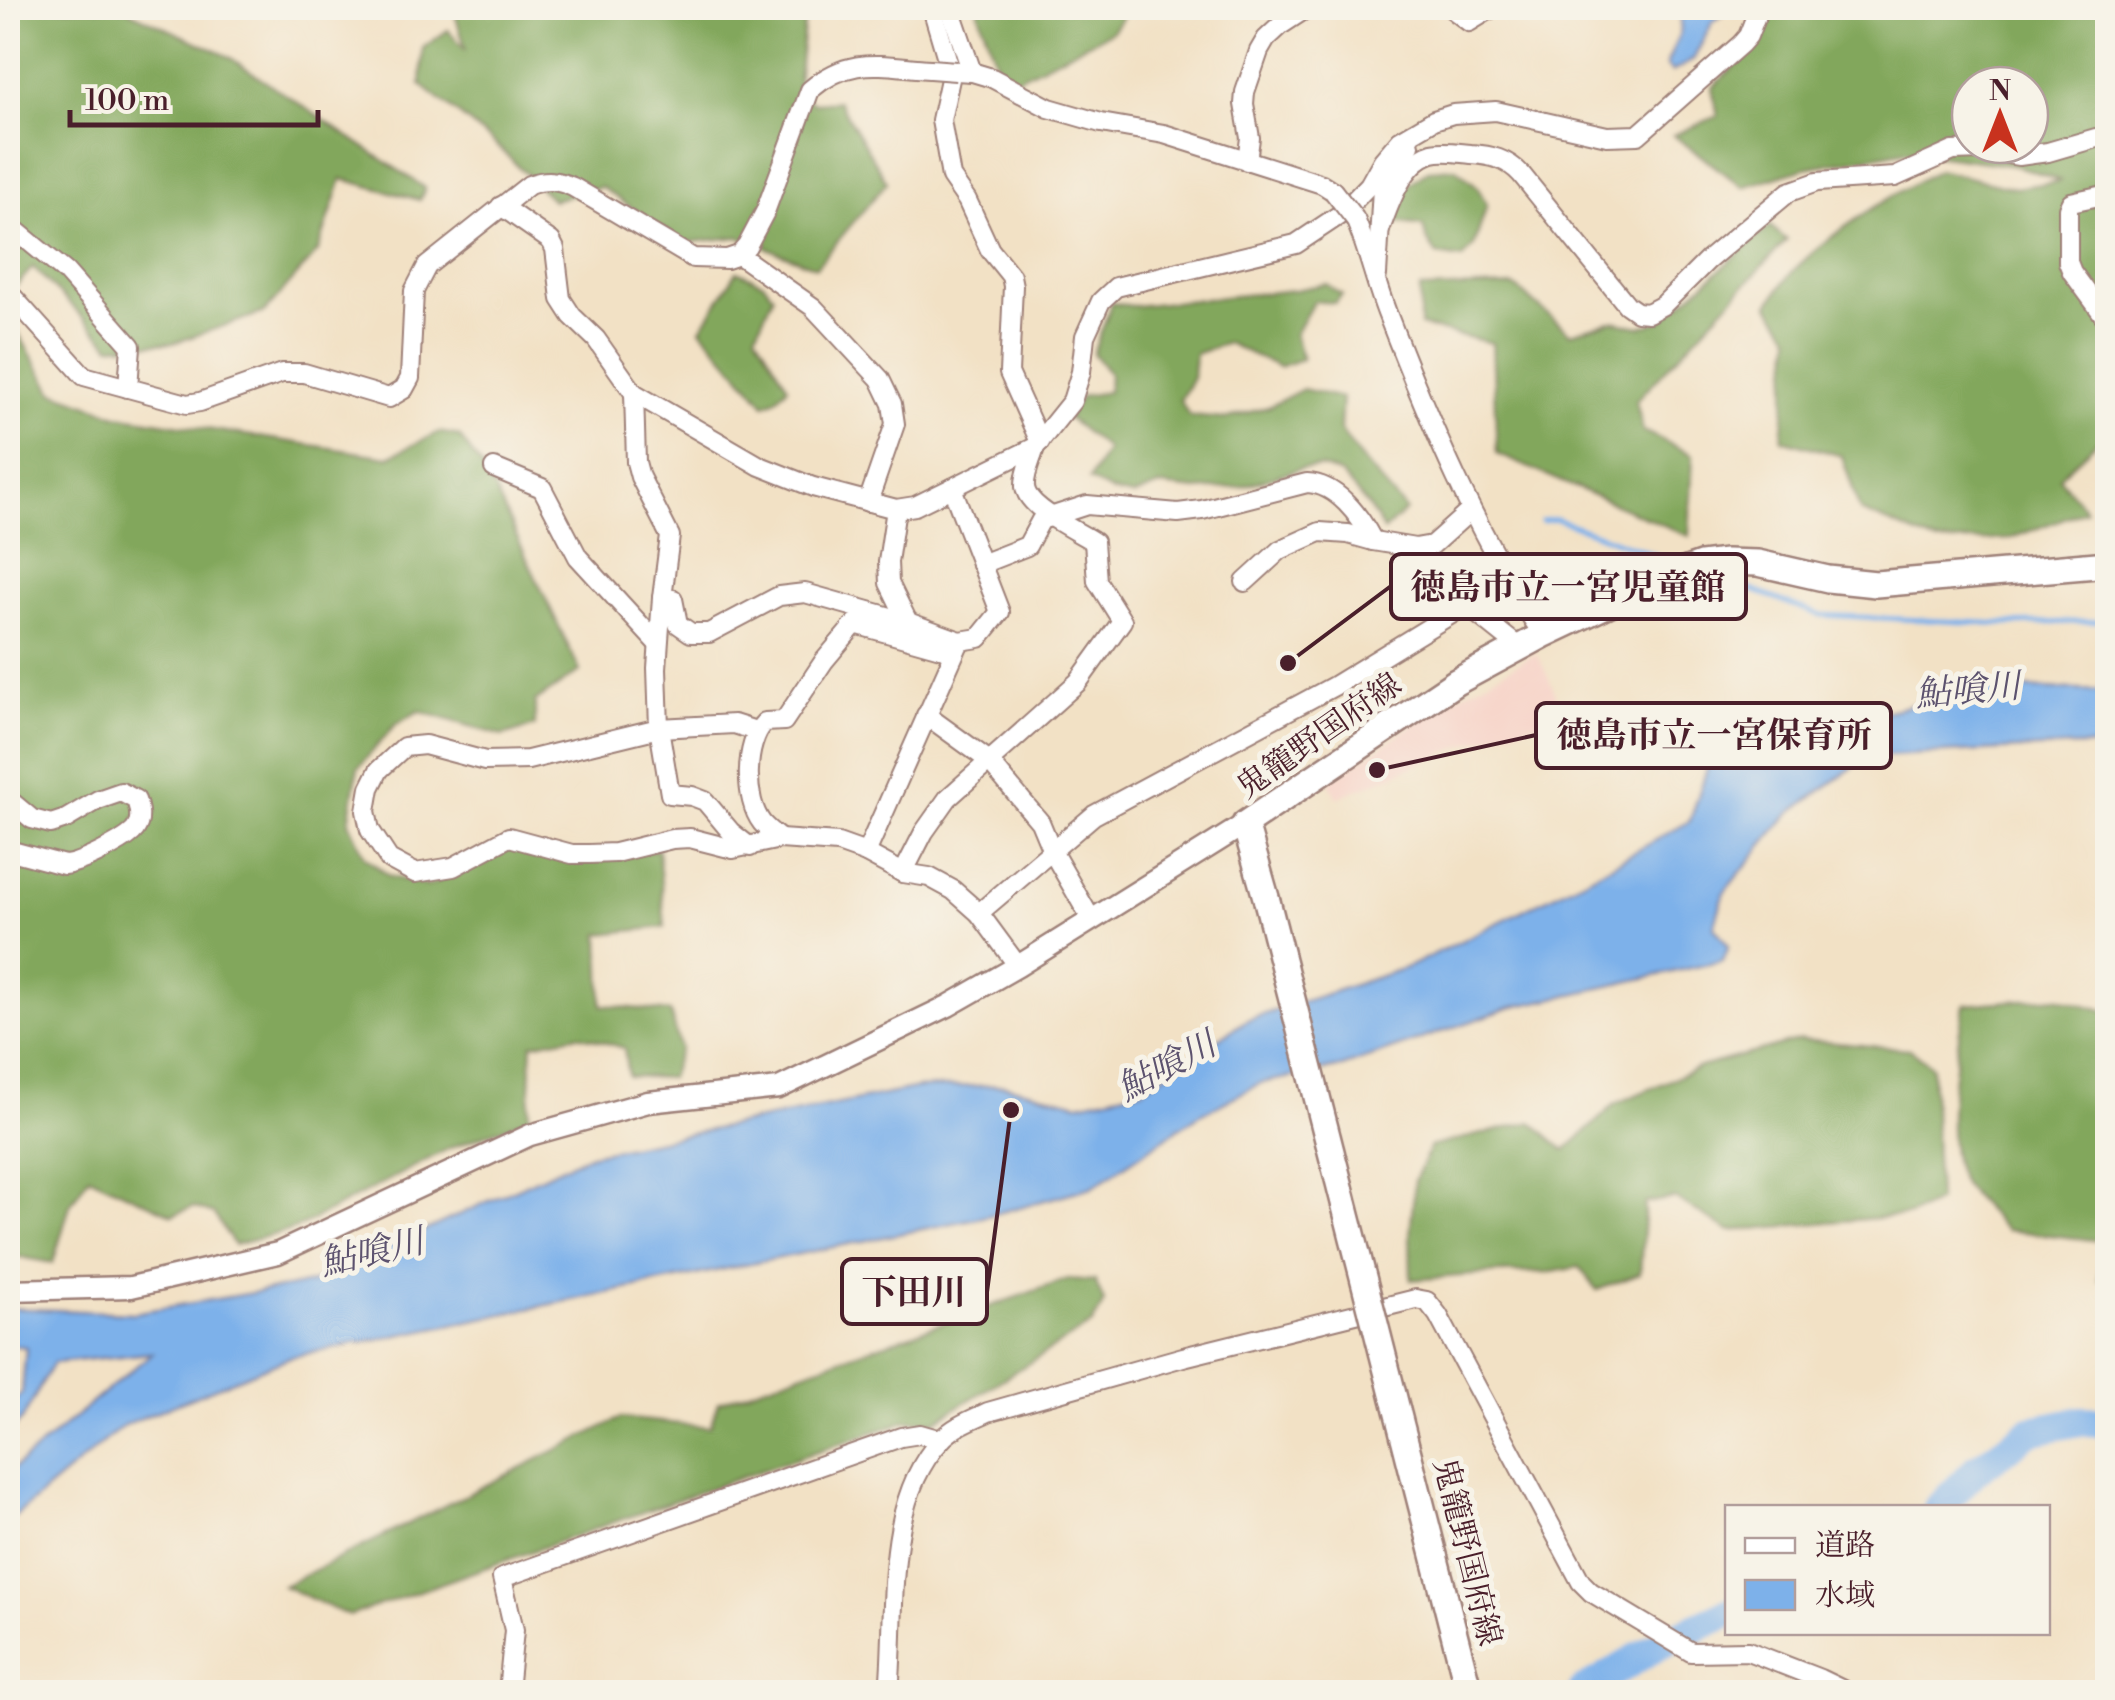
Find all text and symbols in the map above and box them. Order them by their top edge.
scale bar [70,65,318,127]
north arrow [1950,65,2050,165]
text: N [1989,74,2011,109]
text: 100 m [85,82,169,120]
callout: 徳島市立一宮児童館 [1391,554,1746,619]
text: 徳島市立一宮児童館 [1410,567,1726,610]
street label: 鬼籠野国府線 [1229,665,1409,807]
water label: 鮎喰川 [1914,665,2026,717]
callout: 徳島市立一宮保育所 [1536,703,1891,768]
text: 徳島市立一宮保育所 [1556,715,1872,758]
water label: 鮎喰川 [1111,1021,1227,1111]
water label: 鮎喰川 [316,1219,432,1286]
callout: 下田川 [842,1259,987,1324]
text: 下田川 [861,1272,967,1315]
street label: 鬼籠野国府線 [1424,1454,1510,1650]
legend [1725,1505,2050,1635]
text: 道路 [1815,1527,1875,1565]
text: 水域 [1815,1577,1875,1615]

